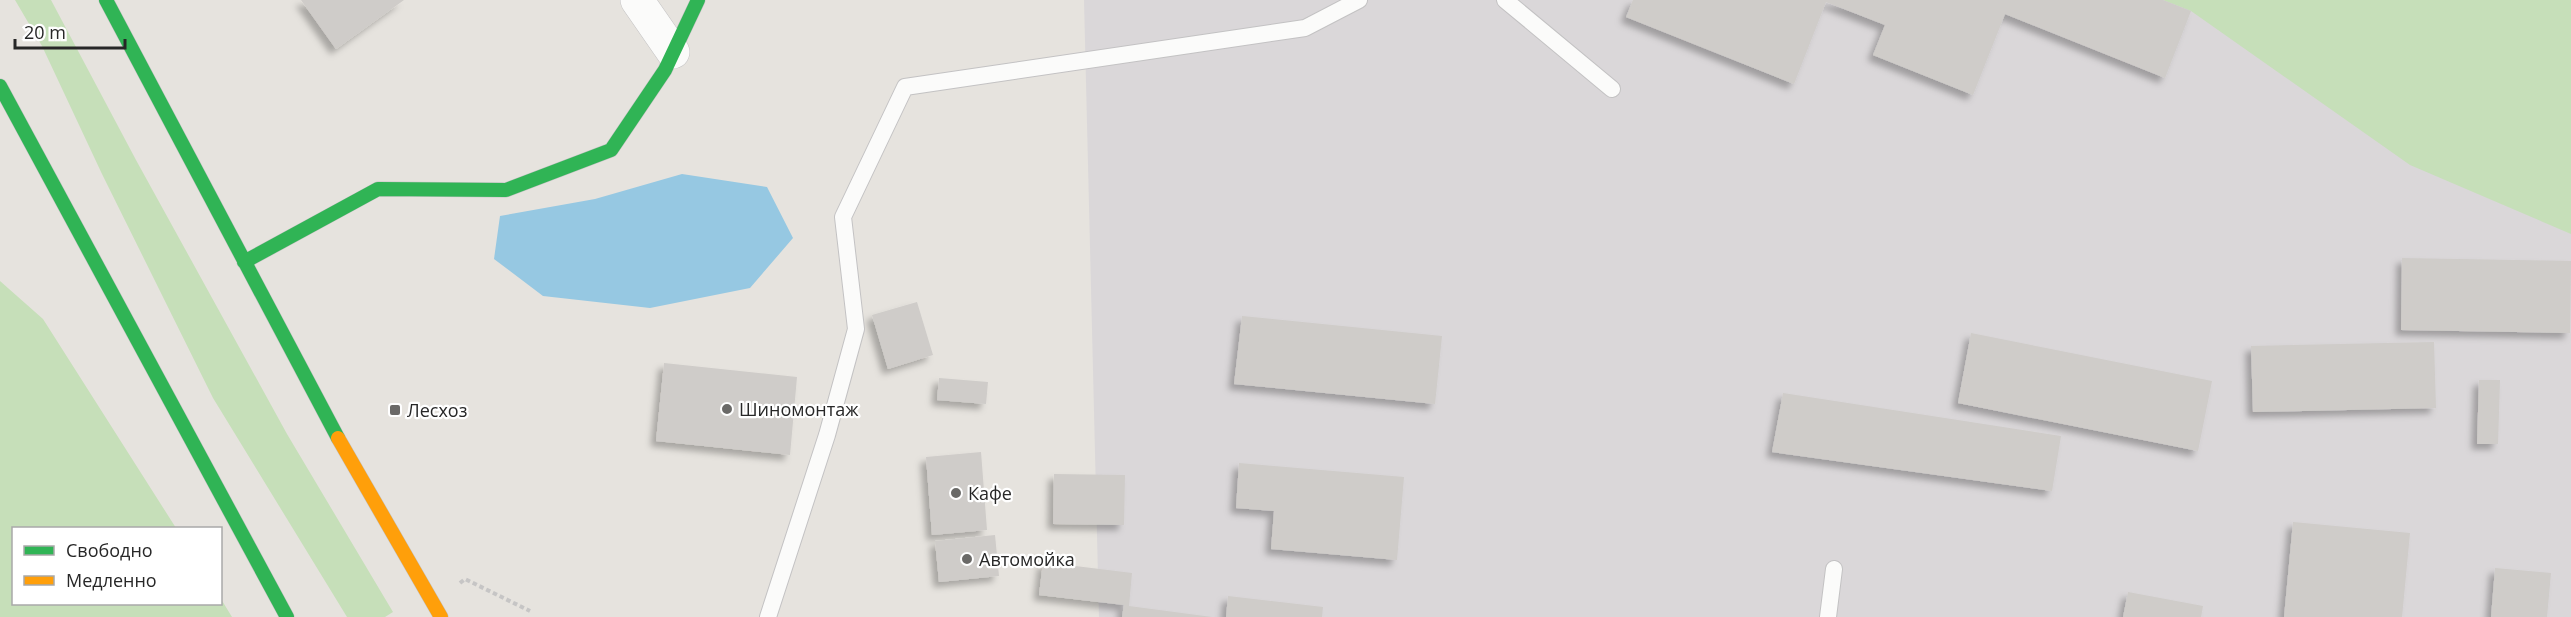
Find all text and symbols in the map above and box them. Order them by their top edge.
scale bar [15,12,124,50]
text: 20 m [24,20,66,44]
place label: Шиномонтаж [739,397,859,421]
place label: Лесхоз [407,398,467,422]
marker: Шиномонтаж [720,402,734,416]
marker: Лесхоз [388,403,402,417]
place label: Кафе [968,481,1012,505]
marker: Кафе [949,486,963,500]
legend [12,527,222,605]
text: Свободно [66,538,153,562]
place label: Автомойка [979,547,1075,571]
marker: Автомойка [960,552,974,566]
text: Медленно [66,568,157,592]

